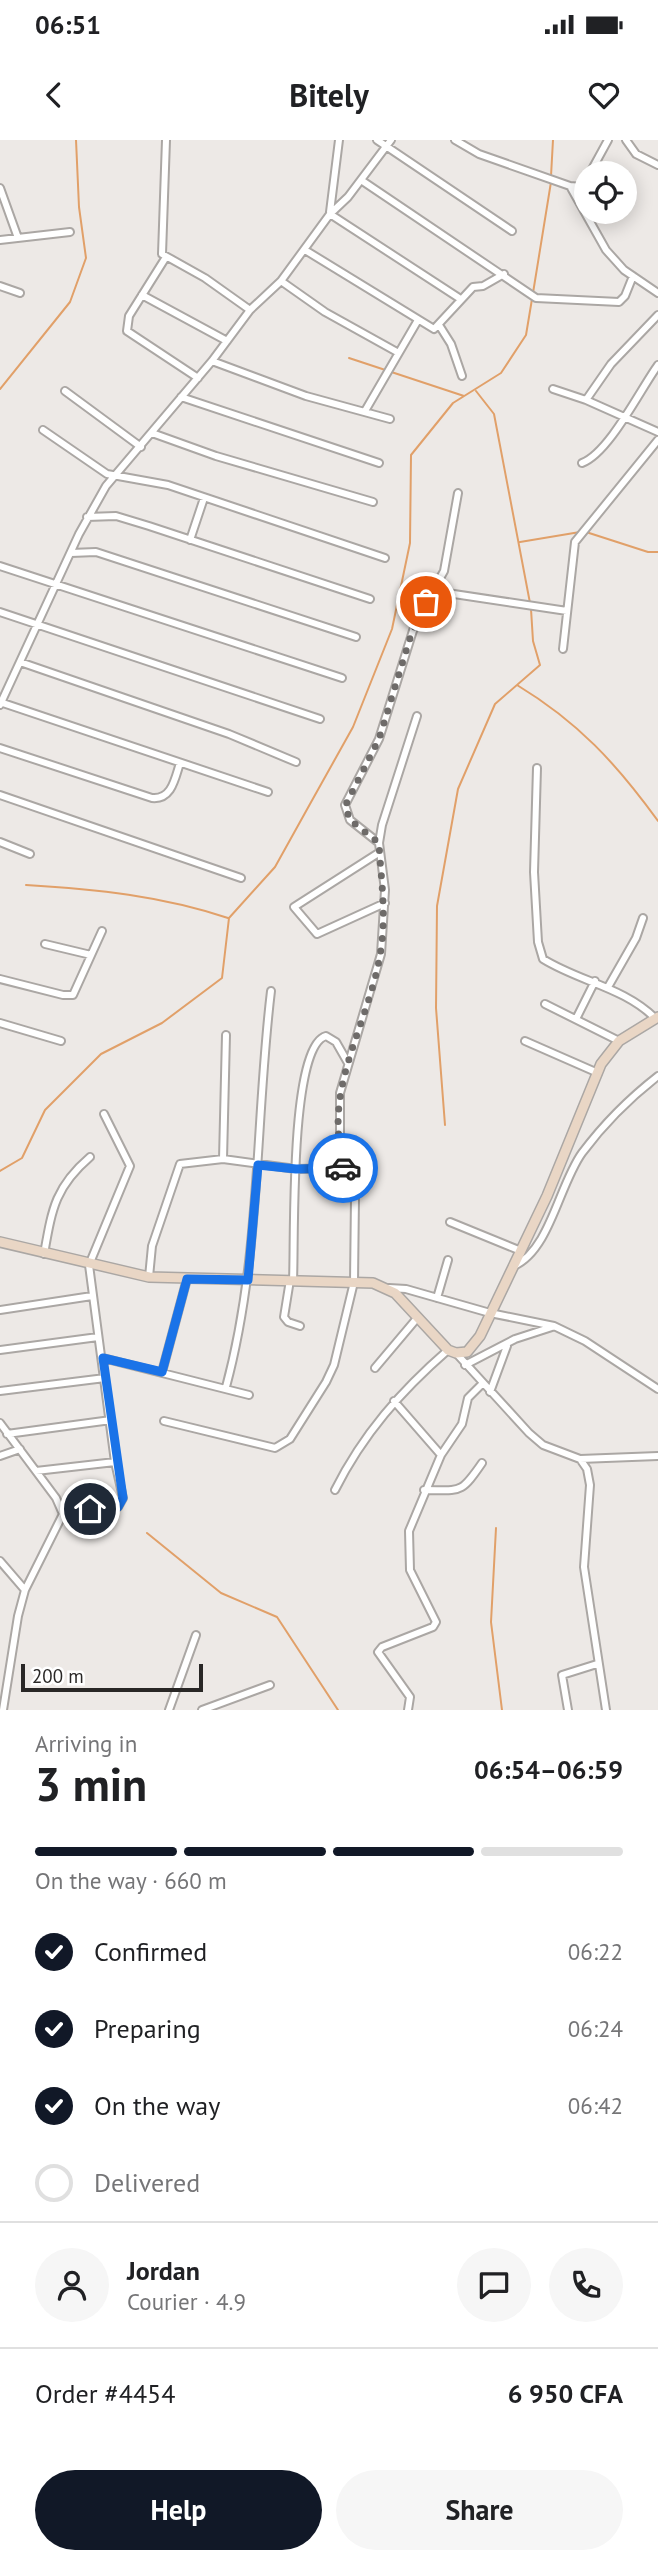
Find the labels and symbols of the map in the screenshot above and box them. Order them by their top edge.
pin [396,572,456,632]
courier [308,1133,378,1203]
pin [60,1479,120,1539]
scale bar [21,1661,203,1693]

